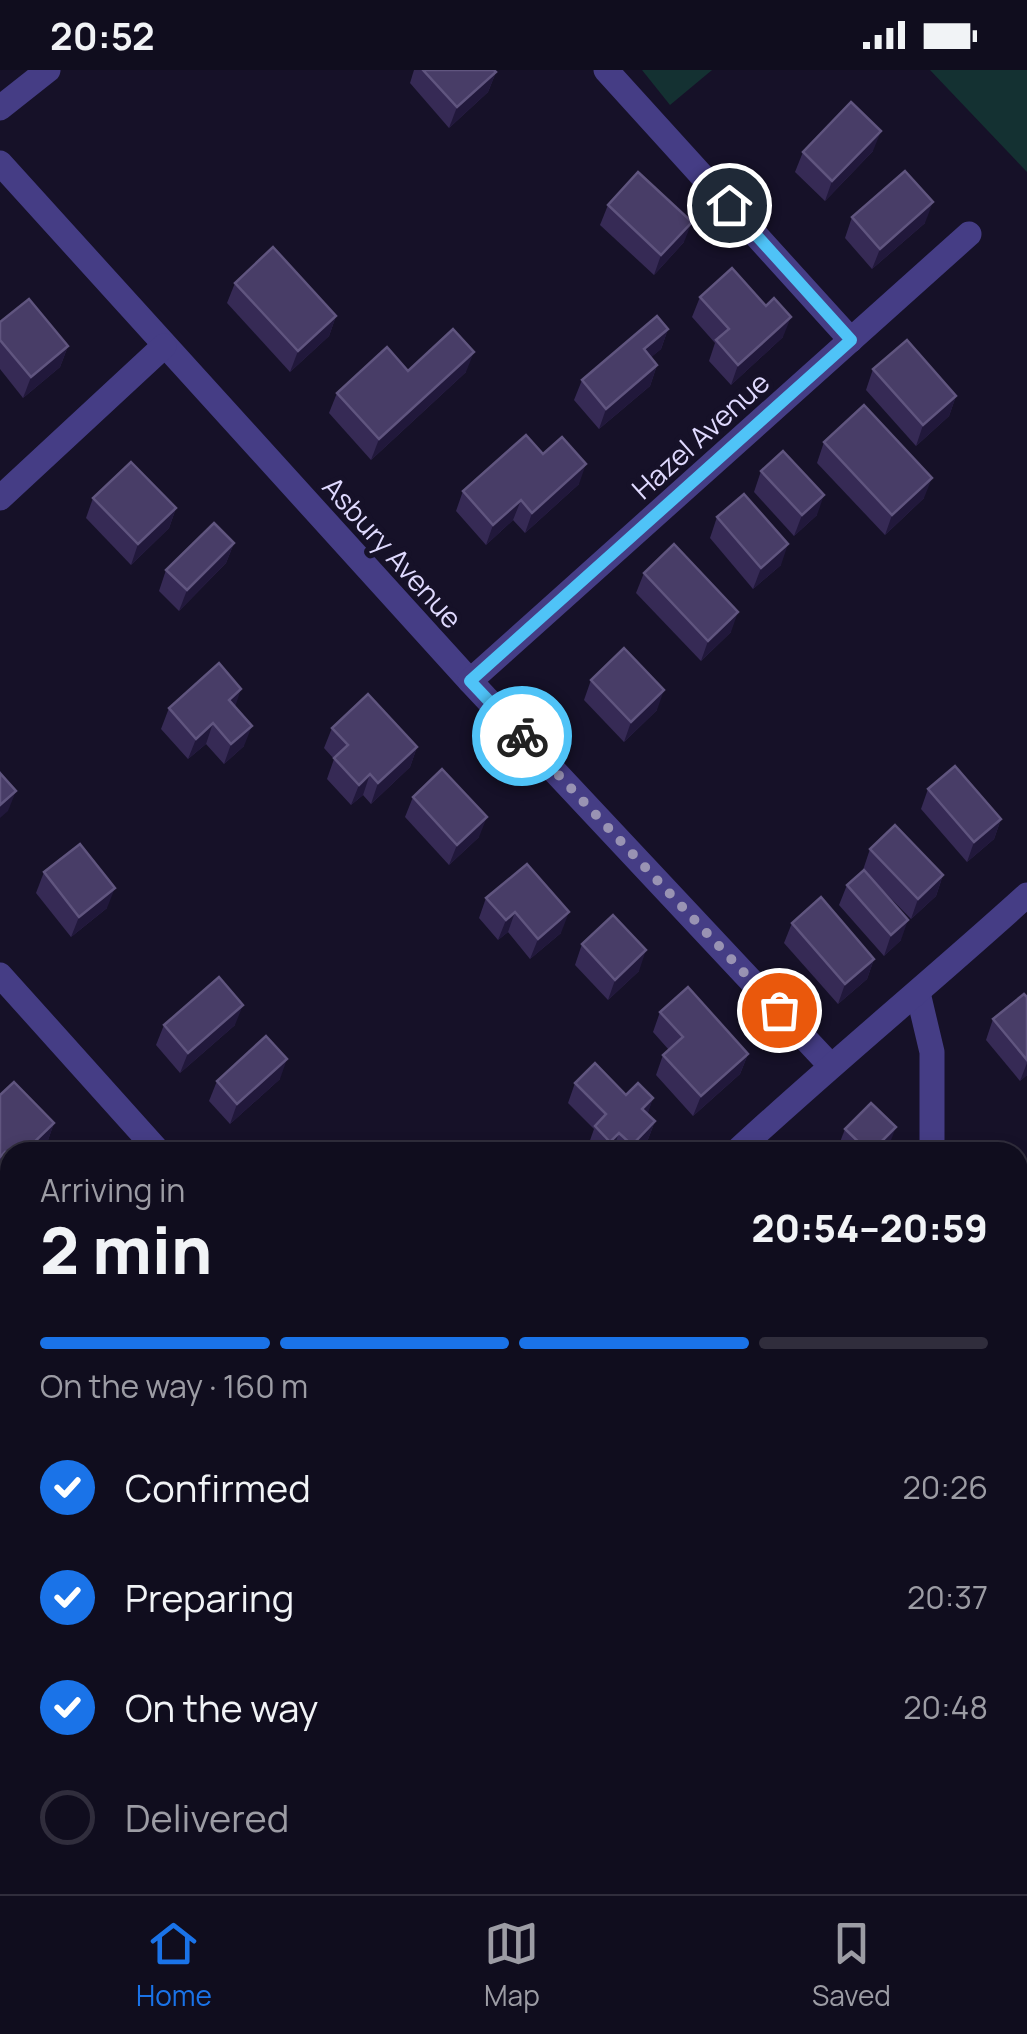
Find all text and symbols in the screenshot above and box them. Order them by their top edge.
text: 20:52 [50,9,155,61]
pin [687,163,772,248]
icon: home [702,178,757,233]
street label: Hazel Avenue [623,363,777,507]
street label: Asbury Avenue [315,468,471,636]
courier [472,686,572,786]
icon: bike [495,709,550,764]
pin [737,968,822,1053]
icon: bag [752,983,807,1038]
text: Arriving in [40,1168,185,1212]
text: 20:54–20:59 [751,1201,988,1253]
text: 2 min [40,1205,212,1294]
text: On the way · 160 m [40,1364,308,1408]
icon: check [40,1460,95,1515]
text: Confirmed [125,1461,311,1513]
text: 20:26 [903,1465,988,1509]
icon: check [40,1570,95,1625]
text: Preparing [125,1571,294,1623]
text: 20:37 [907,1575,988,1619]
icon: check [40,1680,95,1735]
text: On the way [125,1681,318,1733]
text: 20:48 [903,1685,988,1729]
text: Delivered [125,1791,289,1843]
tab: Home [136,1916,212,2014]
tab: Map [484,1916,540,2014]
tab: Saved [812,1916,891,2014]

